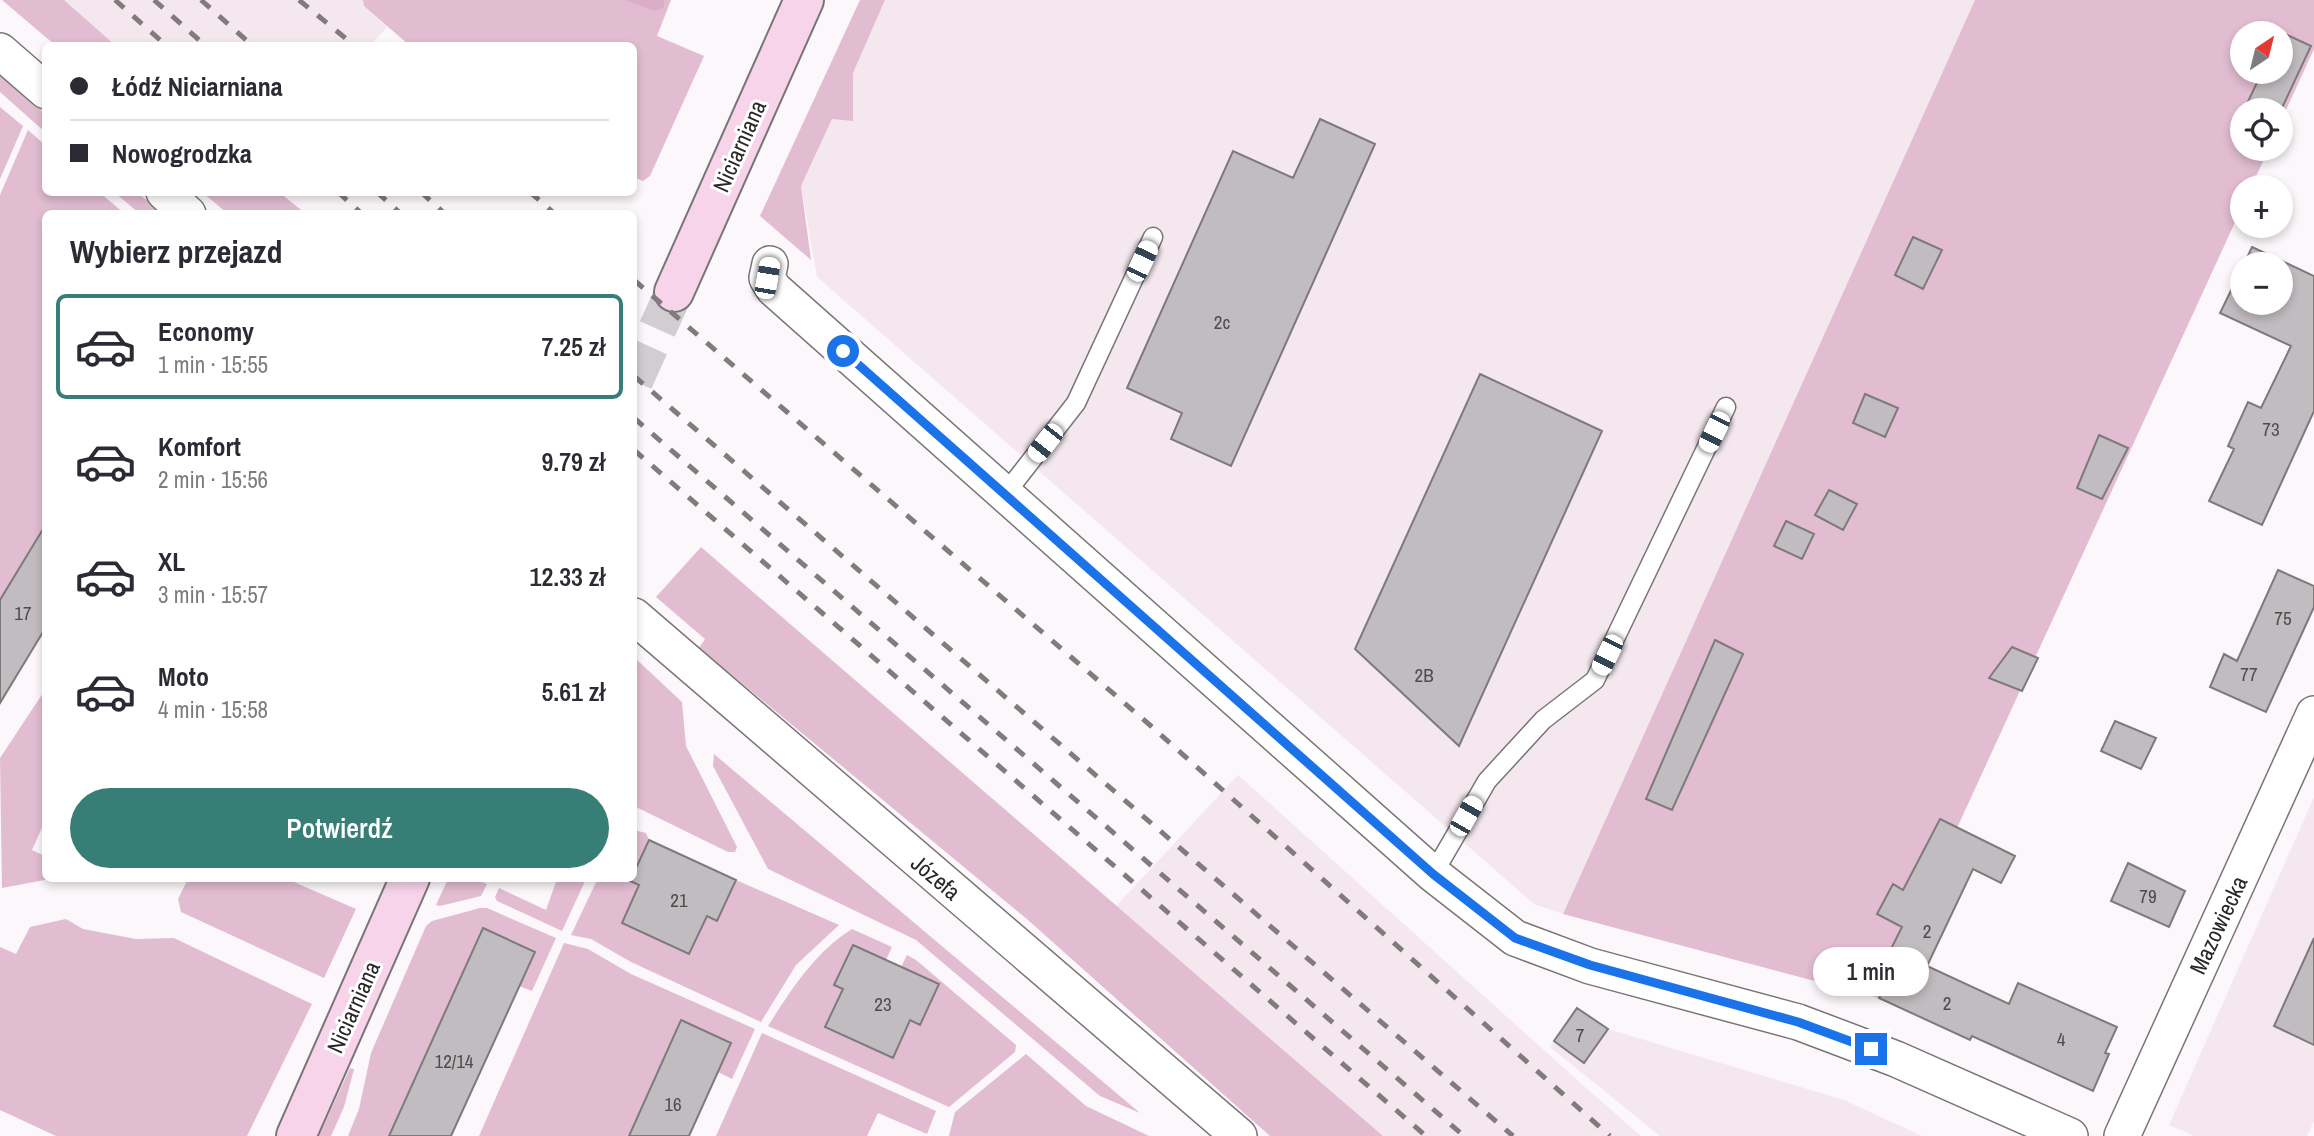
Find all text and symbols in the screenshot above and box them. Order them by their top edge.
north arrow [2230,21,2292,84]
map controls [2230,21,2293,315]
text: Łódź Niciarniana [112,69,283,104]
street label: Niciarniana [705,95,773,197]
button: locate [2230,98,2293,161]
text: Nowogrodzka [112,136,252,171]
button: + [2230,175,2293,238]
text: Wybierz przejazd [70,230,282,273]
car [1124,238,1161,284]
button: − [2230,252,2293,315]
car [754,255,781,301]
house number: 2c [1214,309,1230,335]
text: Economy [158,314,254,349]
icon: car [74,315,137,378]
text: 7.25 zł [541,329,605,364]
route start [827,335,859,367]
text: 1 min · 15:55 [158,349,268,380]
car [1696,409,1733,455]
house number: 73 [2262,416,2280,442]
car [1024,420,1067,466]
text: Komfort [158,429,241,464]
icon: car [74,430,137,493]
text: 9.79 zł [541,444,605,479]
text: 2 min · 15:56 [158,464,268,495]
text: XL [158,544,185,579]
icon: car [74,545,137,608]
text: 12.33 zł [530,559,605,594]
text: 3 min · 15:57 [158,579,268,610]
house number: 17 [14,600,32,626]
house number: 75 [2274,605,2292,631]
car [1589,632,1626,678]
text: Moto [158,659,209,694]
icon: car [74,660,137,723]
house number: 77 [2240,661,2258,687]
house number: 2B [1414,662,1434,688]
text: 5.61 zł [541,674,605,709]
text: 4 min · 15:58 [158,694,268,725]
button: Potwierdź [70,788,609,868]
car [1447,793,1486,839]
street label: Józefa [905,847,968,907]
street label: Mazowiecka [2182,870,2254,979]
house number: 79 [2139,883,2157,909]
house number: 21 [670,887,688,913]
house number: 2 [1923,918,1931,944]
callout: 1 min [1813,948,1929,996]
street label: Niciarniana [319,956,387,1058]
text: 1 min [1847,956,1895,987]
house number: 2 [1943,990,1951,1016]
house number: 23 [874,991,892,1017]
house number: 7 [1576,1022,1585,1048]
house number: 4 [2057,1026,2066,1052]
route end [1855,1033,1887,1065]
house number: 12/14 [435,1048,474,1074]
house number: 16 [664,1091,682,1117]

